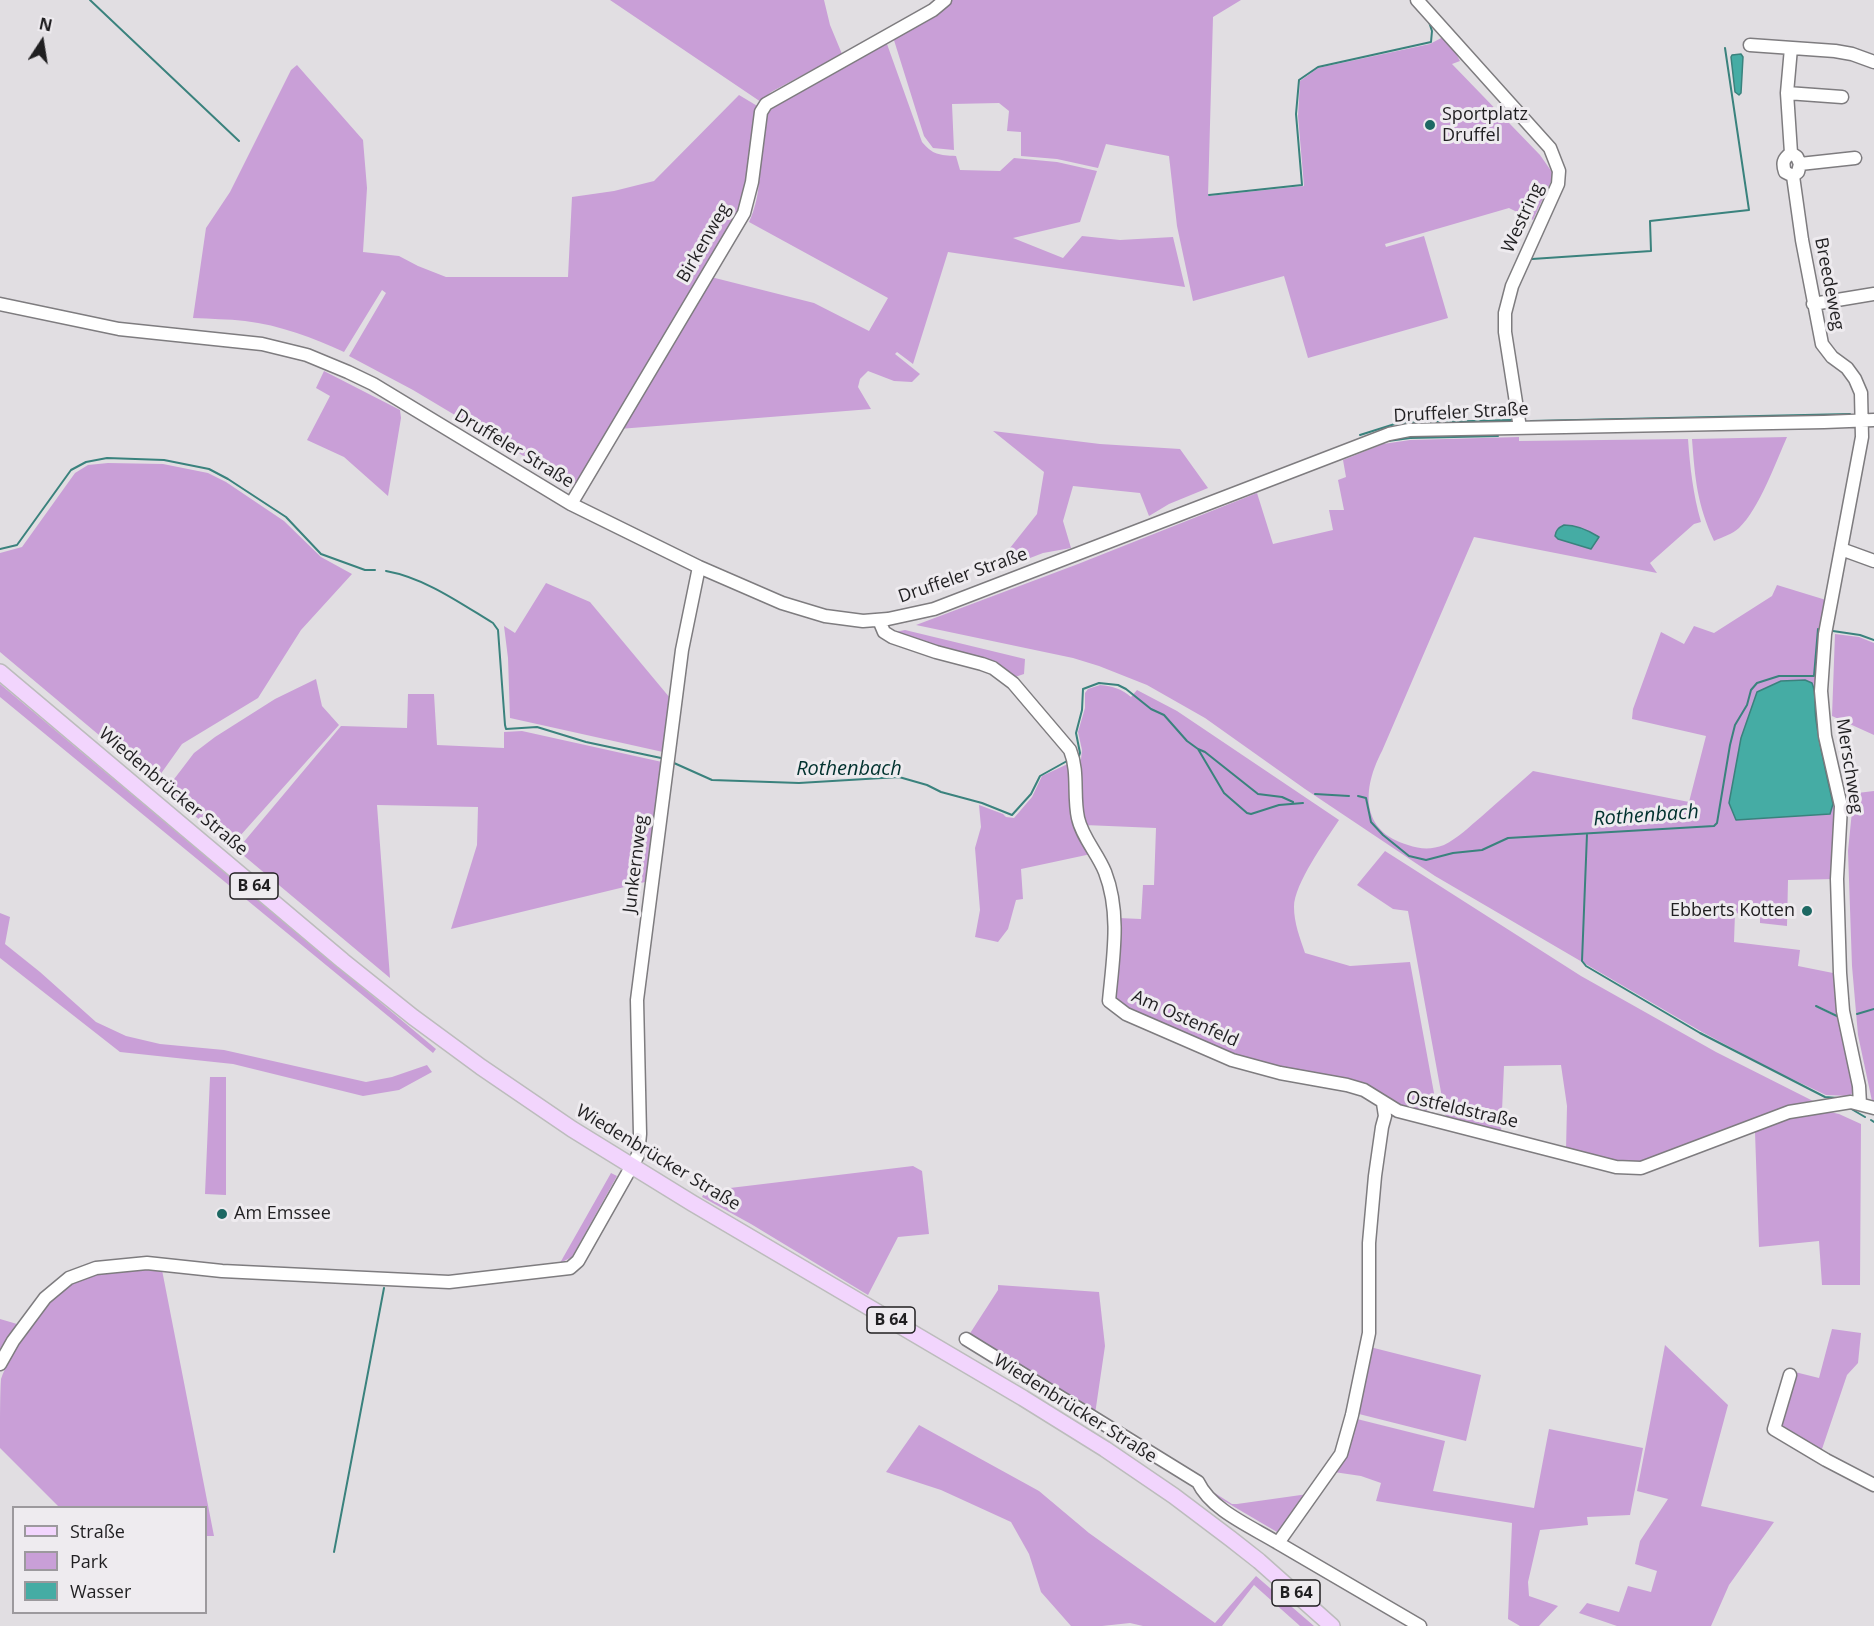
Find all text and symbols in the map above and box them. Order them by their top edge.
north arrow [12,12,72,72]
text: N [37,12,54,37]
place label: Sportplatz Druffel [1442,104,1528,146]
marker: Sportplatz Druffel [1423,118,1437,132]
street label: Westring [1497,180,1549,256]
street label: Birkenweg [673,200,735,286]
street label: Breedeweg [1809,236,1849,332]
street label: Druffeler Straße [1393,399,1529,427]
street label: Druffeler Straße [450,405,578,493]
street label: Druffeler Straße [896,544,1030,608]
street label: Merschweg [1831,717,1867,815]
street label: Wiedenbrücker Straße [94,723,252,861]
water label: Rothenbach [796,757,902,781]
water label: Rothenbach [1592,800,1700,832]
street label: Junkernweg [619,814,653,914]
road number: B 64 [230,873,278,899]
place label: Ebberts Kotten [1670,900,1795,922]
marker: Ebberts Kotten [1800,904,1814,918]
street label: Am Ostenfeld [1128,986,1242,1052]
street label: Ostfeldstraße [1404,1087,1520,1133]
street label: Wiedenbrücker Straße [572,1100,744,1216]
place label: Am Emssee [234,1203,331,1225]
marker: Am Emssee [215,1207,229,1221]
road number: B 64 [867,1307,915,1333]
street label: Wiedenbrücker Straße [990,1350,1160,1468]
legend [12,1506,207,1614]
text: Straße [70,1519,125,1543]
text: Park [70,1549,108,1573]
text: Wasser [70,1579,131,1603]
road number: B 64 [1272,1580,1320,1606]

